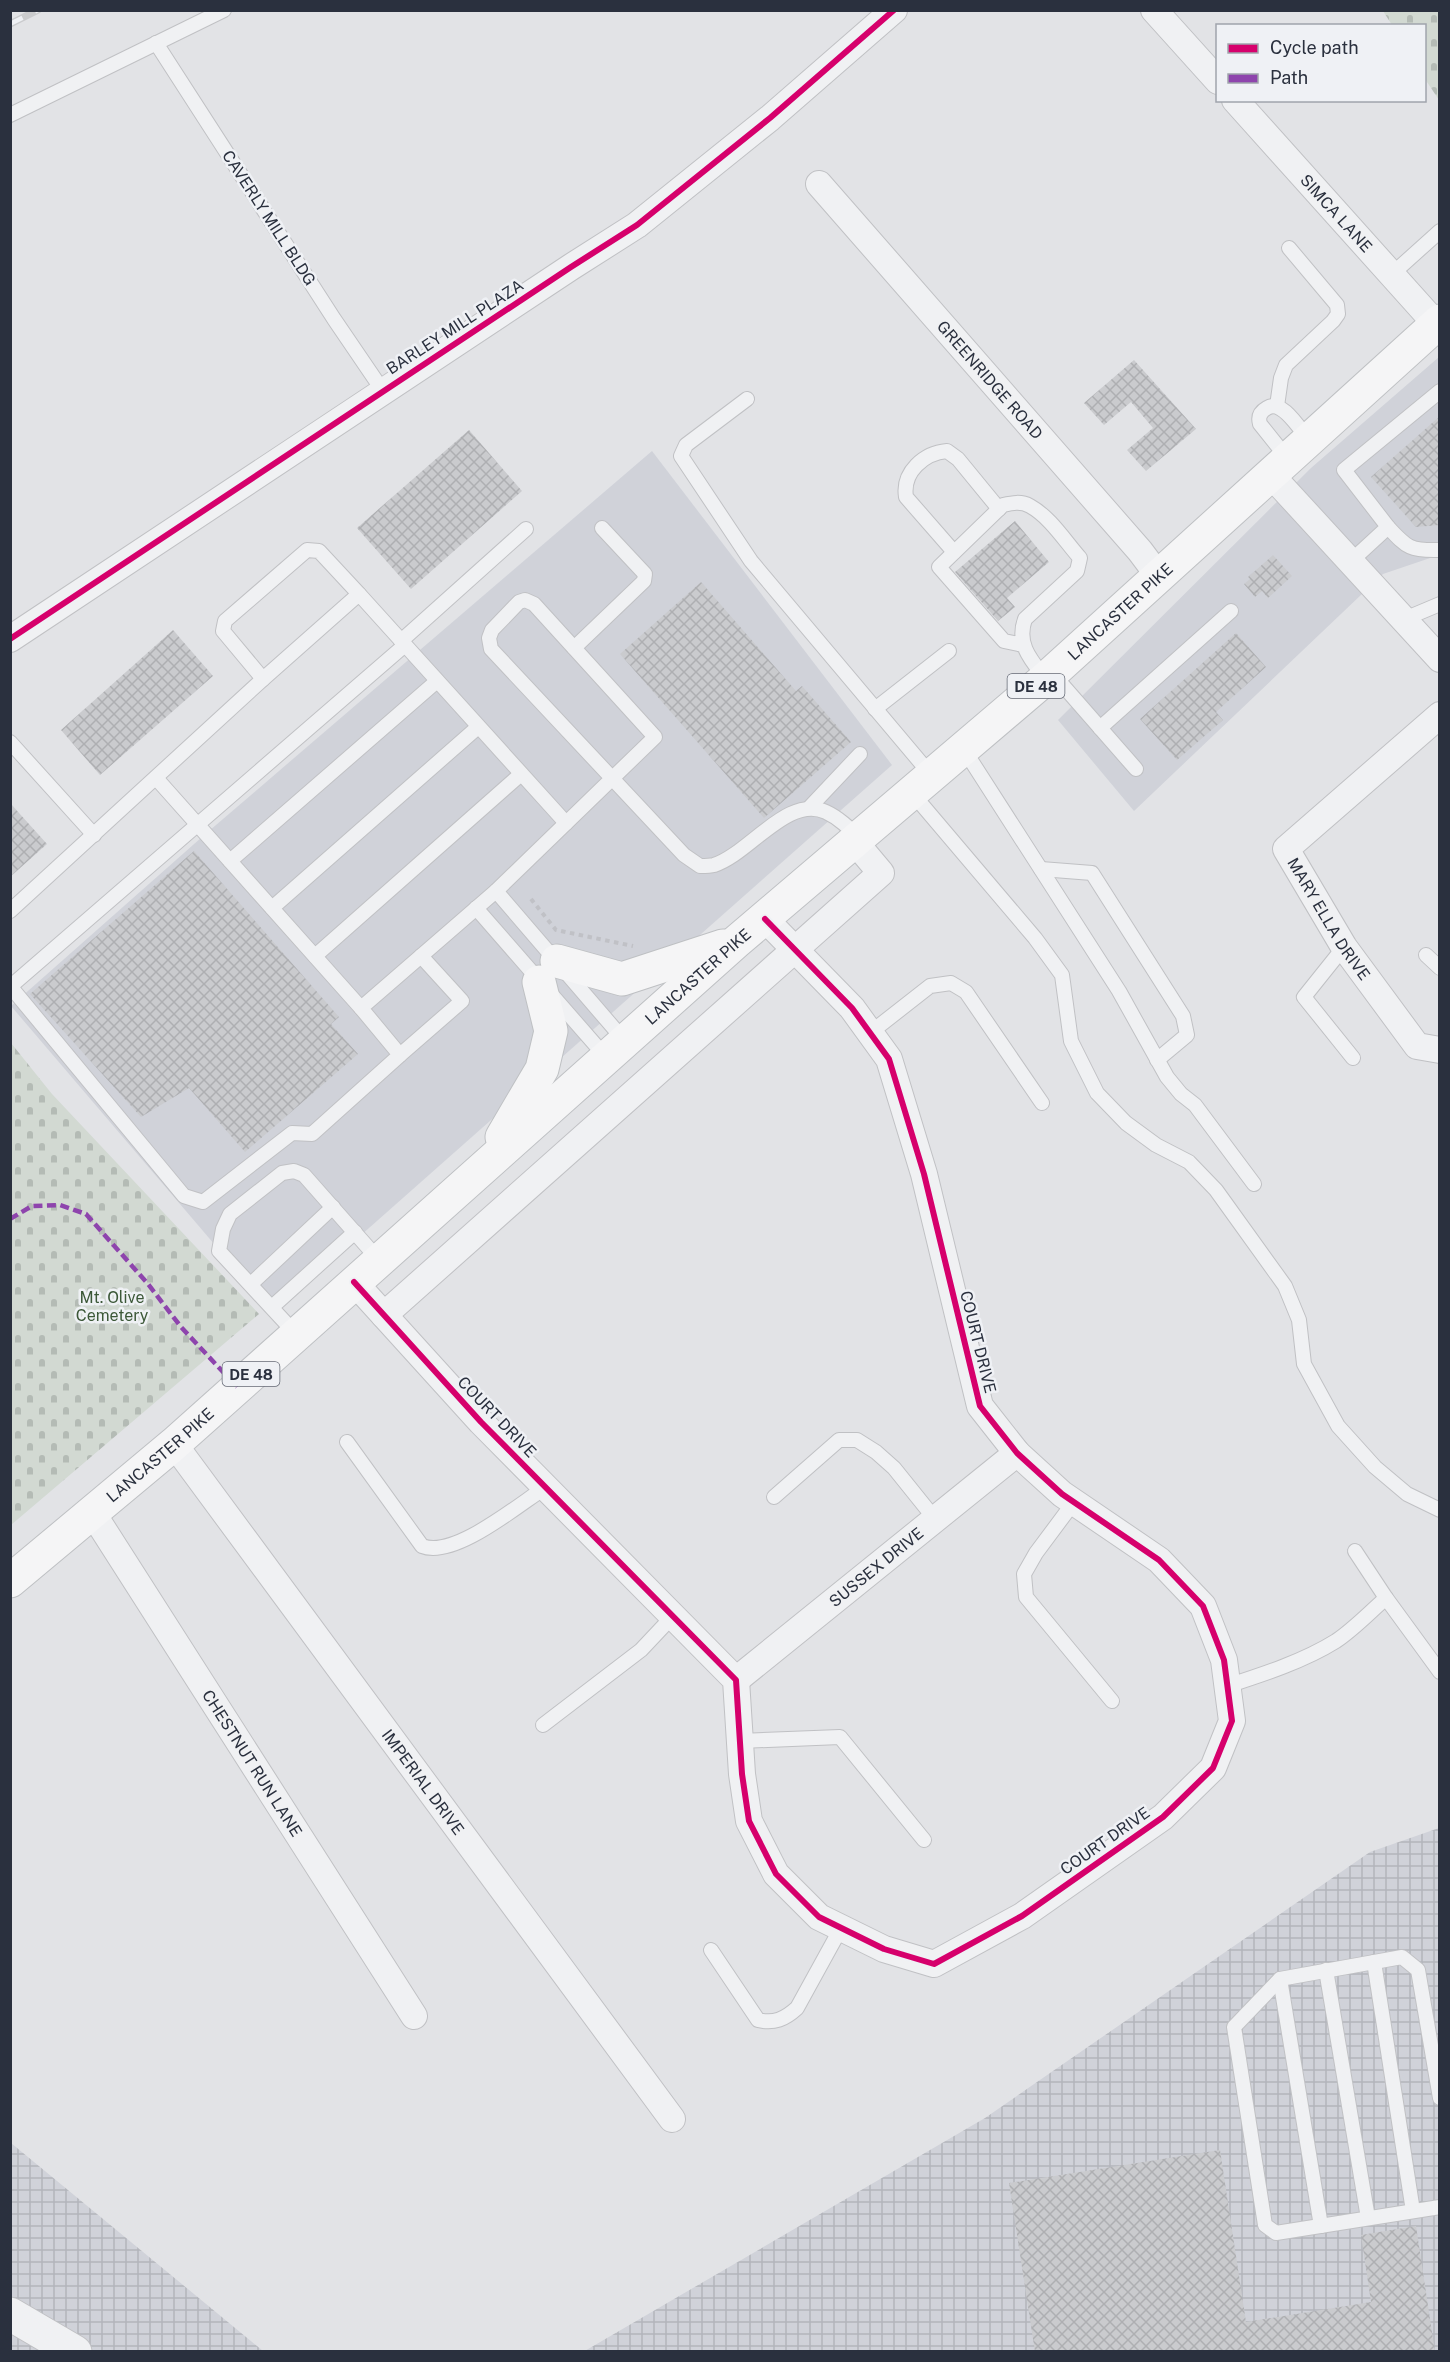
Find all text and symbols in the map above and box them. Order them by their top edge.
legend [1216,24,1426,102]
text: Cycle path [1270,37,1359,58]
text: Path [1270,67,1308,88]
street label: CAVERLY MILL BLDG [218,147,320,289]
street label: SIMCA LANE [1297,170,1376,256]
street label: BARLEY MILL PLAZA [383,276,527,378]
street label: GREENRIDGE ROAD [933,317,1047,443]
street label: LANCASTER PIKE [1064,559,1176,664]
road number: DE 48 [1008,674,1064,698]
street label: MARY ELLA DRIVE [1284,854,1374,984]
street label: LANCASTER PIKE [641,924,755,1028]
park label: Mt. Olive Cemetery [76,1288,149,1325]
street label: COURT DRIVE [956,1289,1000,1395]
road number: DE 48 [222,1362,280,1386]
street label: COURT DRIVE [454,1373,540,1461]
street label: LANCASTER PIKE [102,1404,218,1506]
street label: SUSSEX DRIVE [825,1523,927,1611]
street label: CHESTNUT RUN LANE [199,1686,306,1840]
street label: IMPERIAL DRIVE [378,1726,468,1838]
street label: COURT DRIVE [1057,1803,1153,1879]

